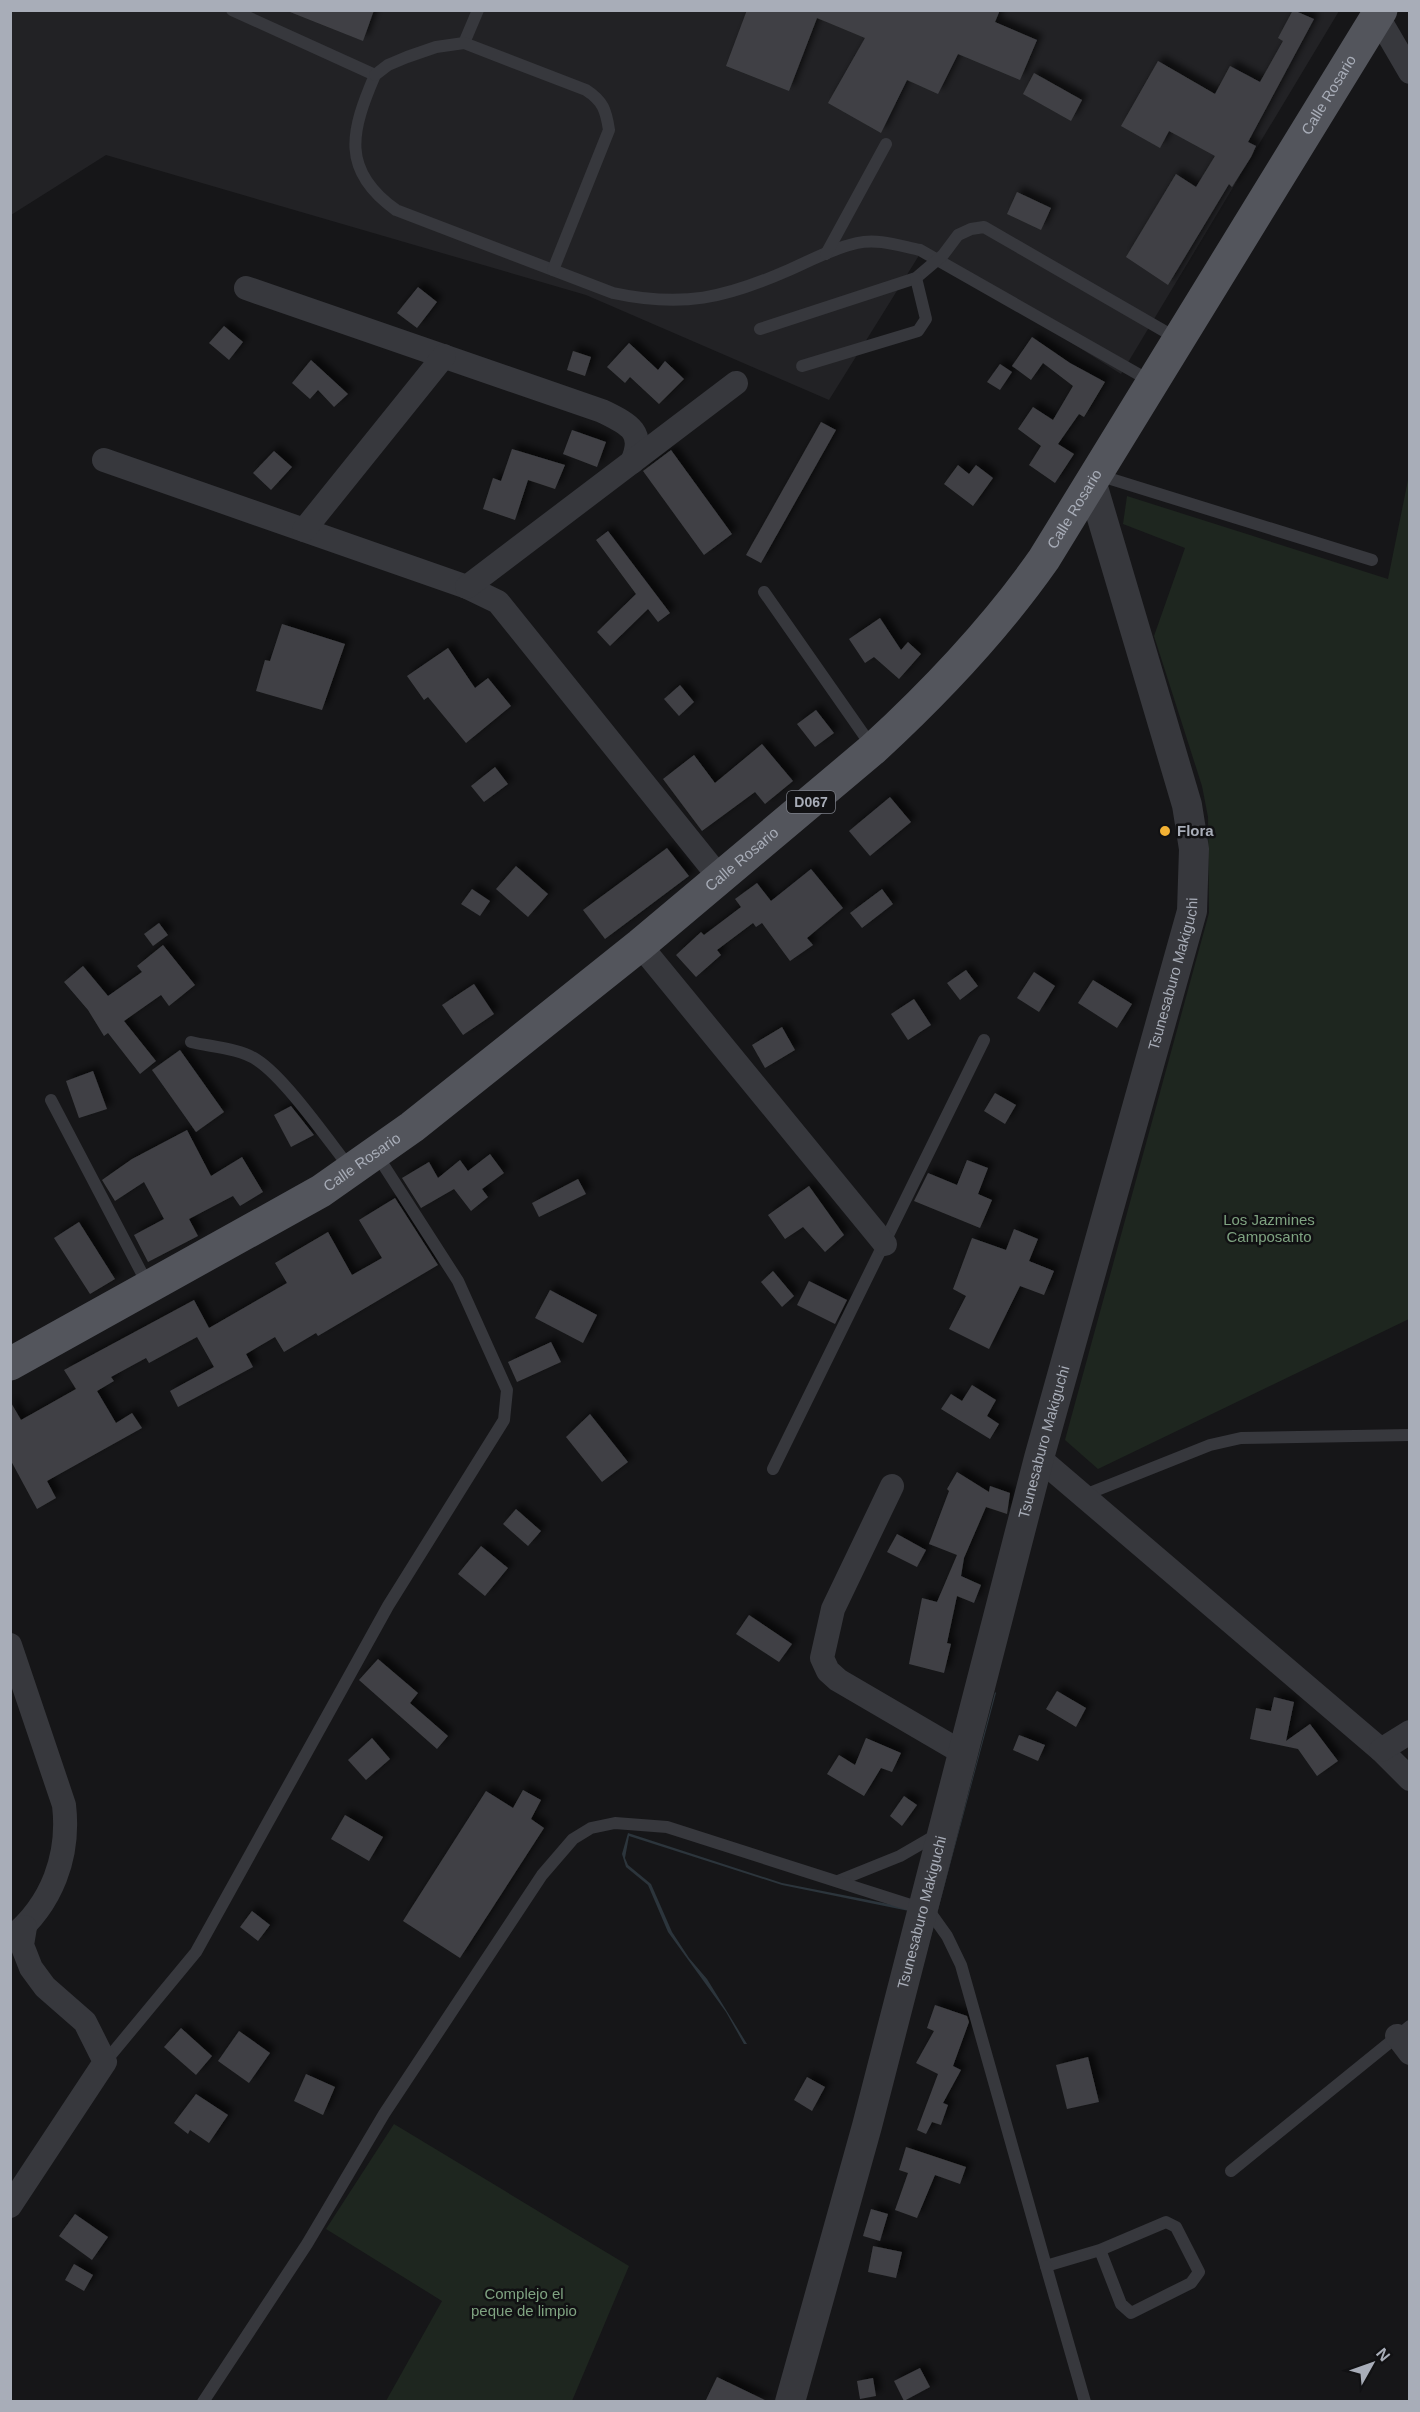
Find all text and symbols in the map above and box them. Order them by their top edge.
street label: Calle Rosario [1298,52,1359,137]
street label: Calle Rosario [1043,466,1105,552]
road number: D067 [787,791,835,813]
place label: Flora [1177,822,1214,839]
street label: Calle Rosario [702,823,782,894]
marker: Flora [1158,824,1172,838]
street label: Tsunesaburo Makiguchi [1145,897,1200,1052]
street label: Calle Rosario [320,1129,403,1195]
park label: Los Jazmines Camposanto [1223,1211,1315,1245]
street label: Tsunesaburo Makiguchi [1015,1364,1072,1520]
street label: Tsunesaburo Makiguchi [894,1834,949,1991]
park label: Complejo el peque de limpio [471,2285,577,2319]
north arrow [1342,2334,1402,2394]
text: N [1373,2345,1393,2365]

